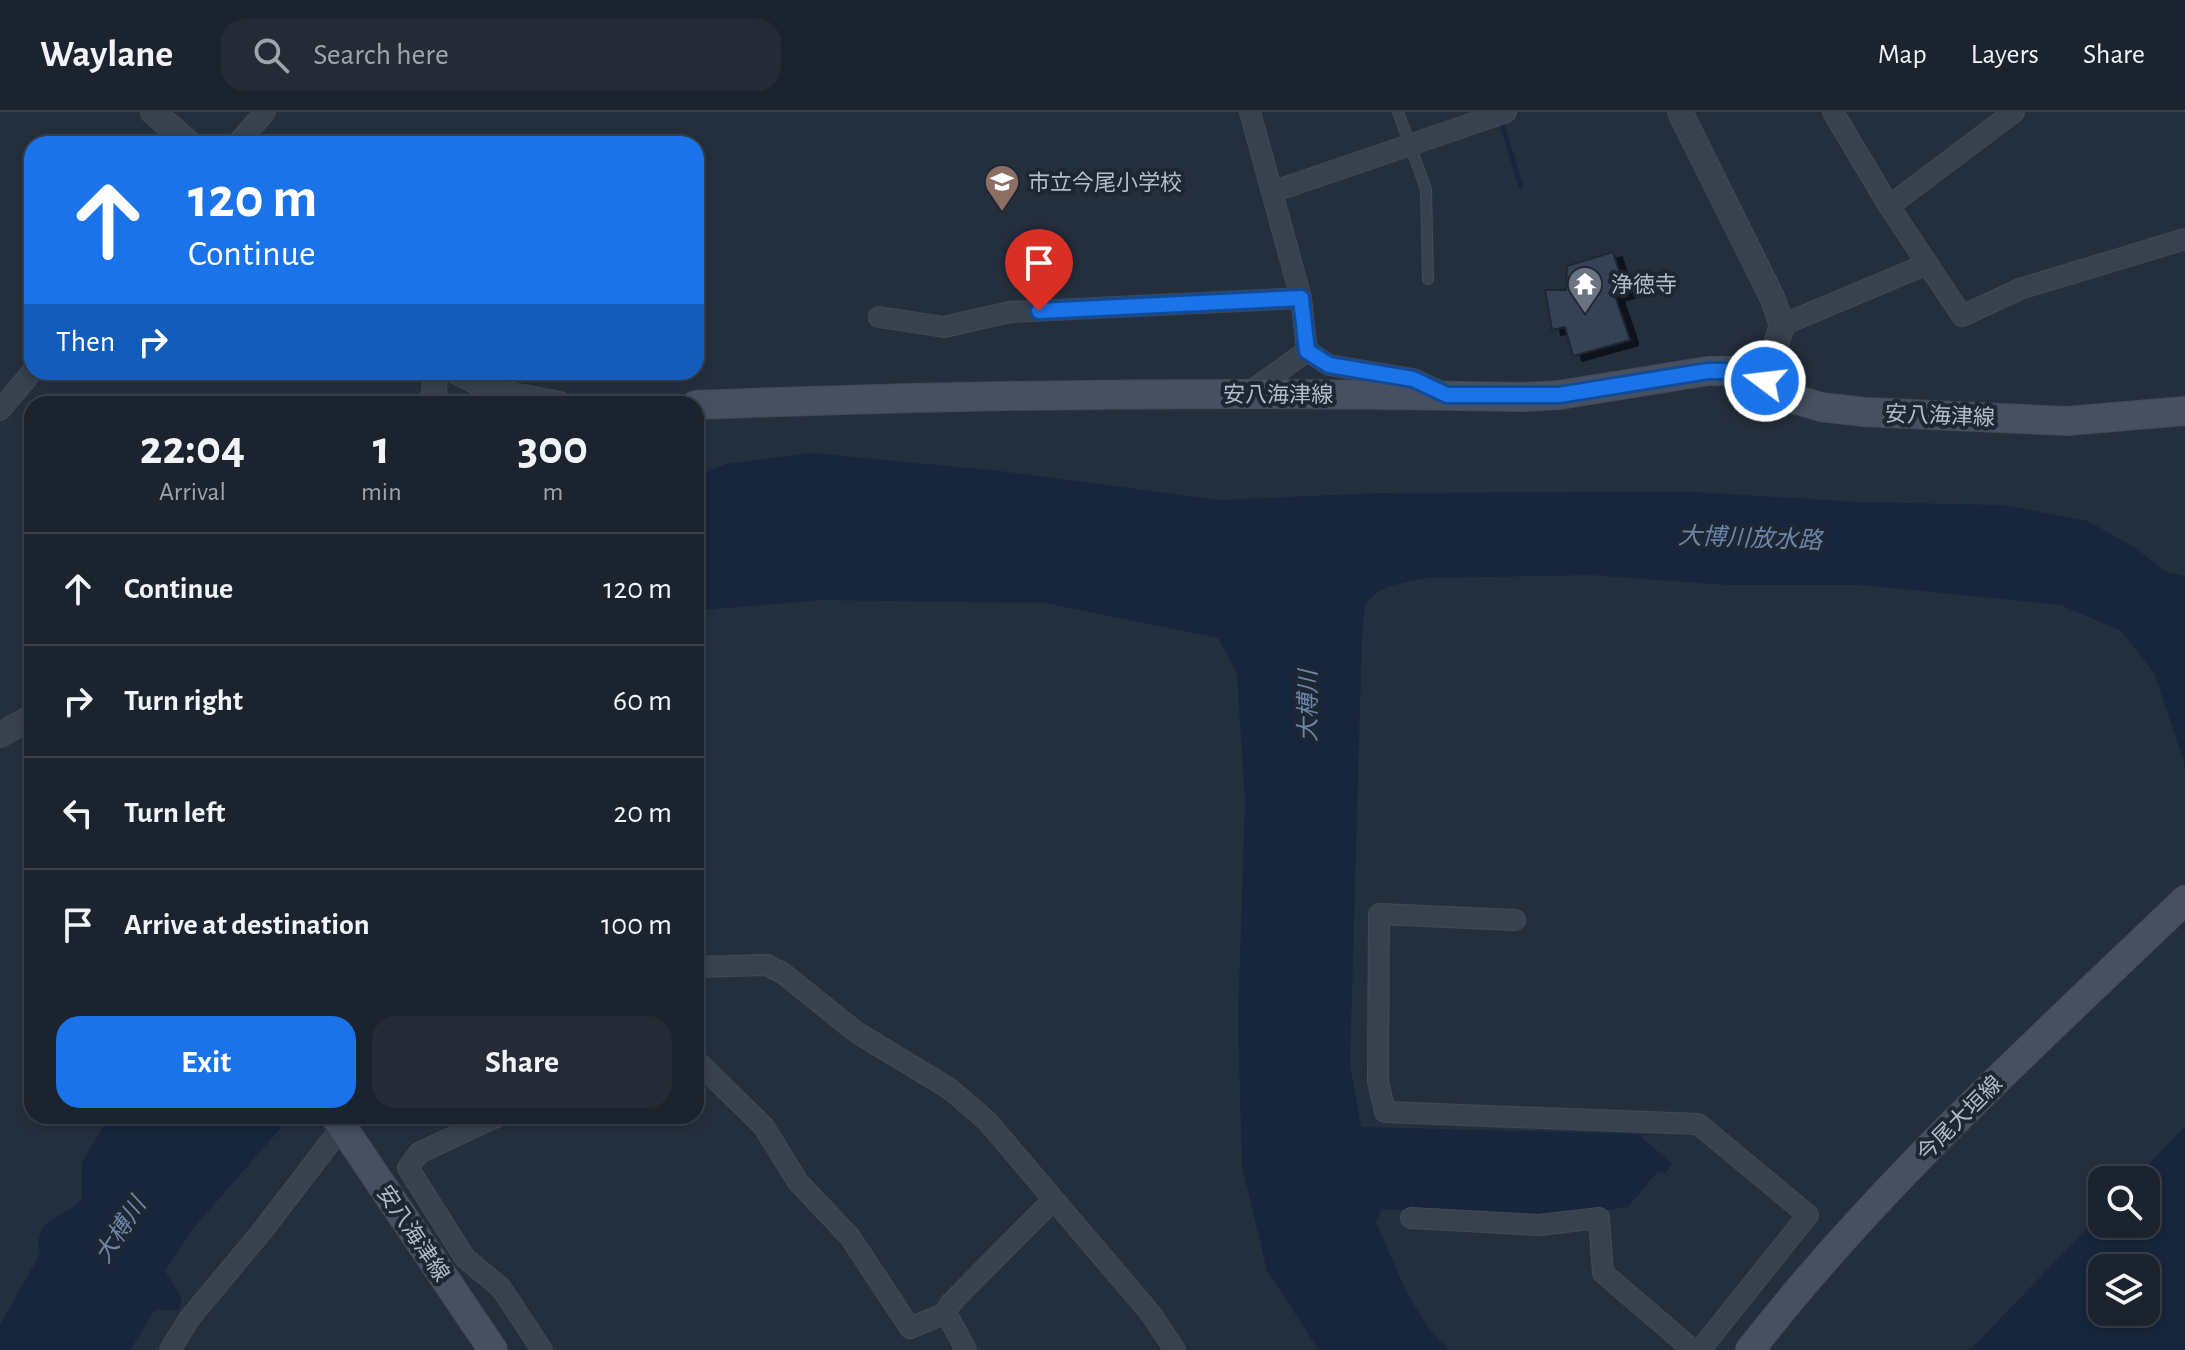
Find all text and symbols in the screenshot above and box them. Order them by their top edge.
search box [221,19,781,91]
icon: search [249,33,293,77]
text: Waylane [40,36,173,74]
text: Search here [313,40,449,70]
text: Map [1878,41,1927,69]
text: Layers [1971,41,2039,69]
text: Share [2083,41,2145,69]
school or university icon: 市立今尾小学校 [983,163,1021,213]
icon: ahead [56,168,160,272]
text: 120 m [188,171,317,227]
place label: 市立今尾小学校 [1028,171,1182,194]
pin [1005,229,1073,311]
text: Continue [188,236,316,272]
icon: arrive [1017,241,1061,285]
temple icon: 浄徳寺 [1566,265,1604,315]
place label: 浄徳寺 [1611,273,1677,296]
icon: right [131,320,175,364]
text: Then [56,327,115,357]
position arrow [1723,339,1807,423]
street label: 安八海津線 [1223,383,1333,406]
street label: 安八海津線 [1885,402,1995,429]
text: 22:04 [140,425,245,473]
text: 1 [373,425,390,473]
text: 300 [517,425,588,473]
text: Arrival [159,479,226,505]
text: min [361,479,402,505]
text: m [542,479,563,505]
water label: 大博川放水路 [1678,522,1824,554]
icon: ahead [56,567,100,611]
text: Continue [124,574,233,604]
text: 120 m [603,574,672,604]
water label: 大榑川 [1295,667,1321,742]
icon: right [56,679,100,723]
text: Turn right [124,686,243,716]
text: 60 m [613,686,672,716]
icon: left [56,791,100,835]
text: Turn left [124,798,225,828]
text: 20 m [614,798,672,828]
icon: arrive [56,903,100,947]
text: Arrive at destination [124,910,370,940]
text: 100 m [601,910,672,940]
button: Exit [56,1016,356,1108]
button: Share [372,1016,672,1108]
street label: 今尾大垣線 [1912,1071,2006,1165]
map controls [2088,1166,2160,1326]
button: search [2088,1166,2160,1238]
street label: 安八海津線 [373,1181,454,1285]
water label: 大榑川 [89,1190,152,1267]
button: layers [2088,1254,2160,1326]

